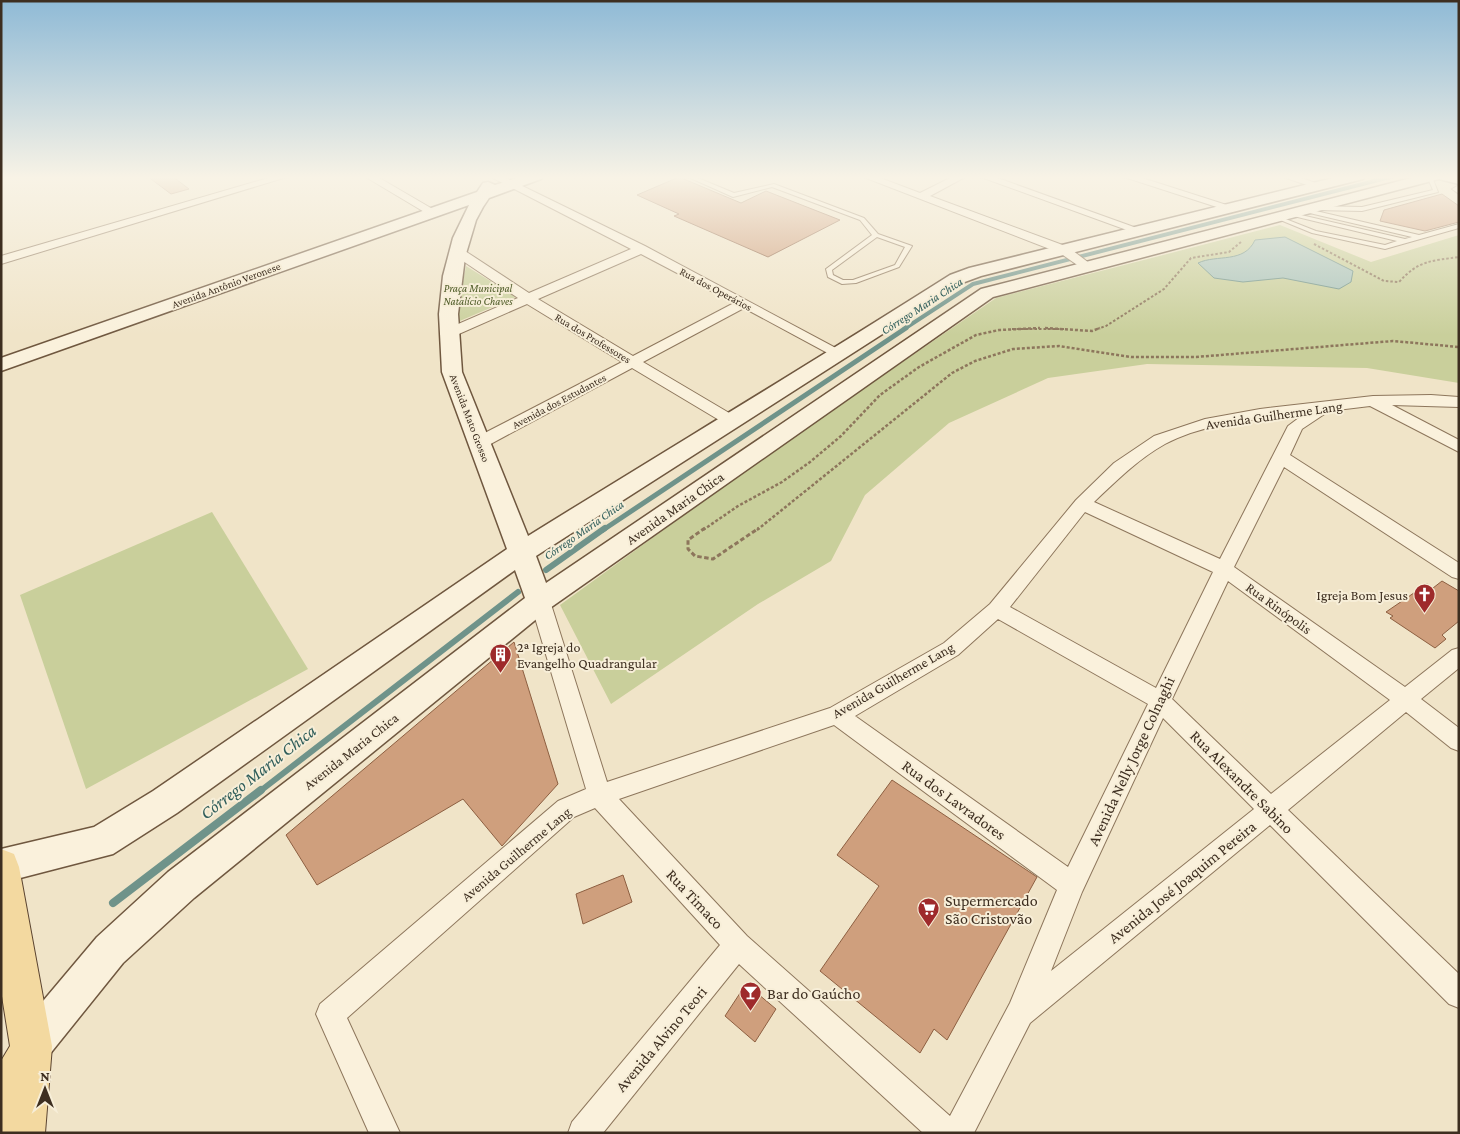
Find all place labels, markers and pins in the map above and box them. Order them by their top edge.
church icon: Igreja Bom Jesus [1412,583,1436,614]
place label: Igreja Bom Jesus [1316,587,1408,604]
place label: 2ª Igreja do Evangelho Quadrangular [517,639,657,671]
building icon: 2ª Igreja do Evangelho Quadrangular [489,643,513,674]
place label: Supermercado São Cristovão [945,892,1038,927]
supermarket icon: Supermercado São Cristovão [917,897,941,928]
bar icon: Bar do Gaúcho [739,981,763,1012]
place label: Bar do Gaúcho [767,985,860,1002]

